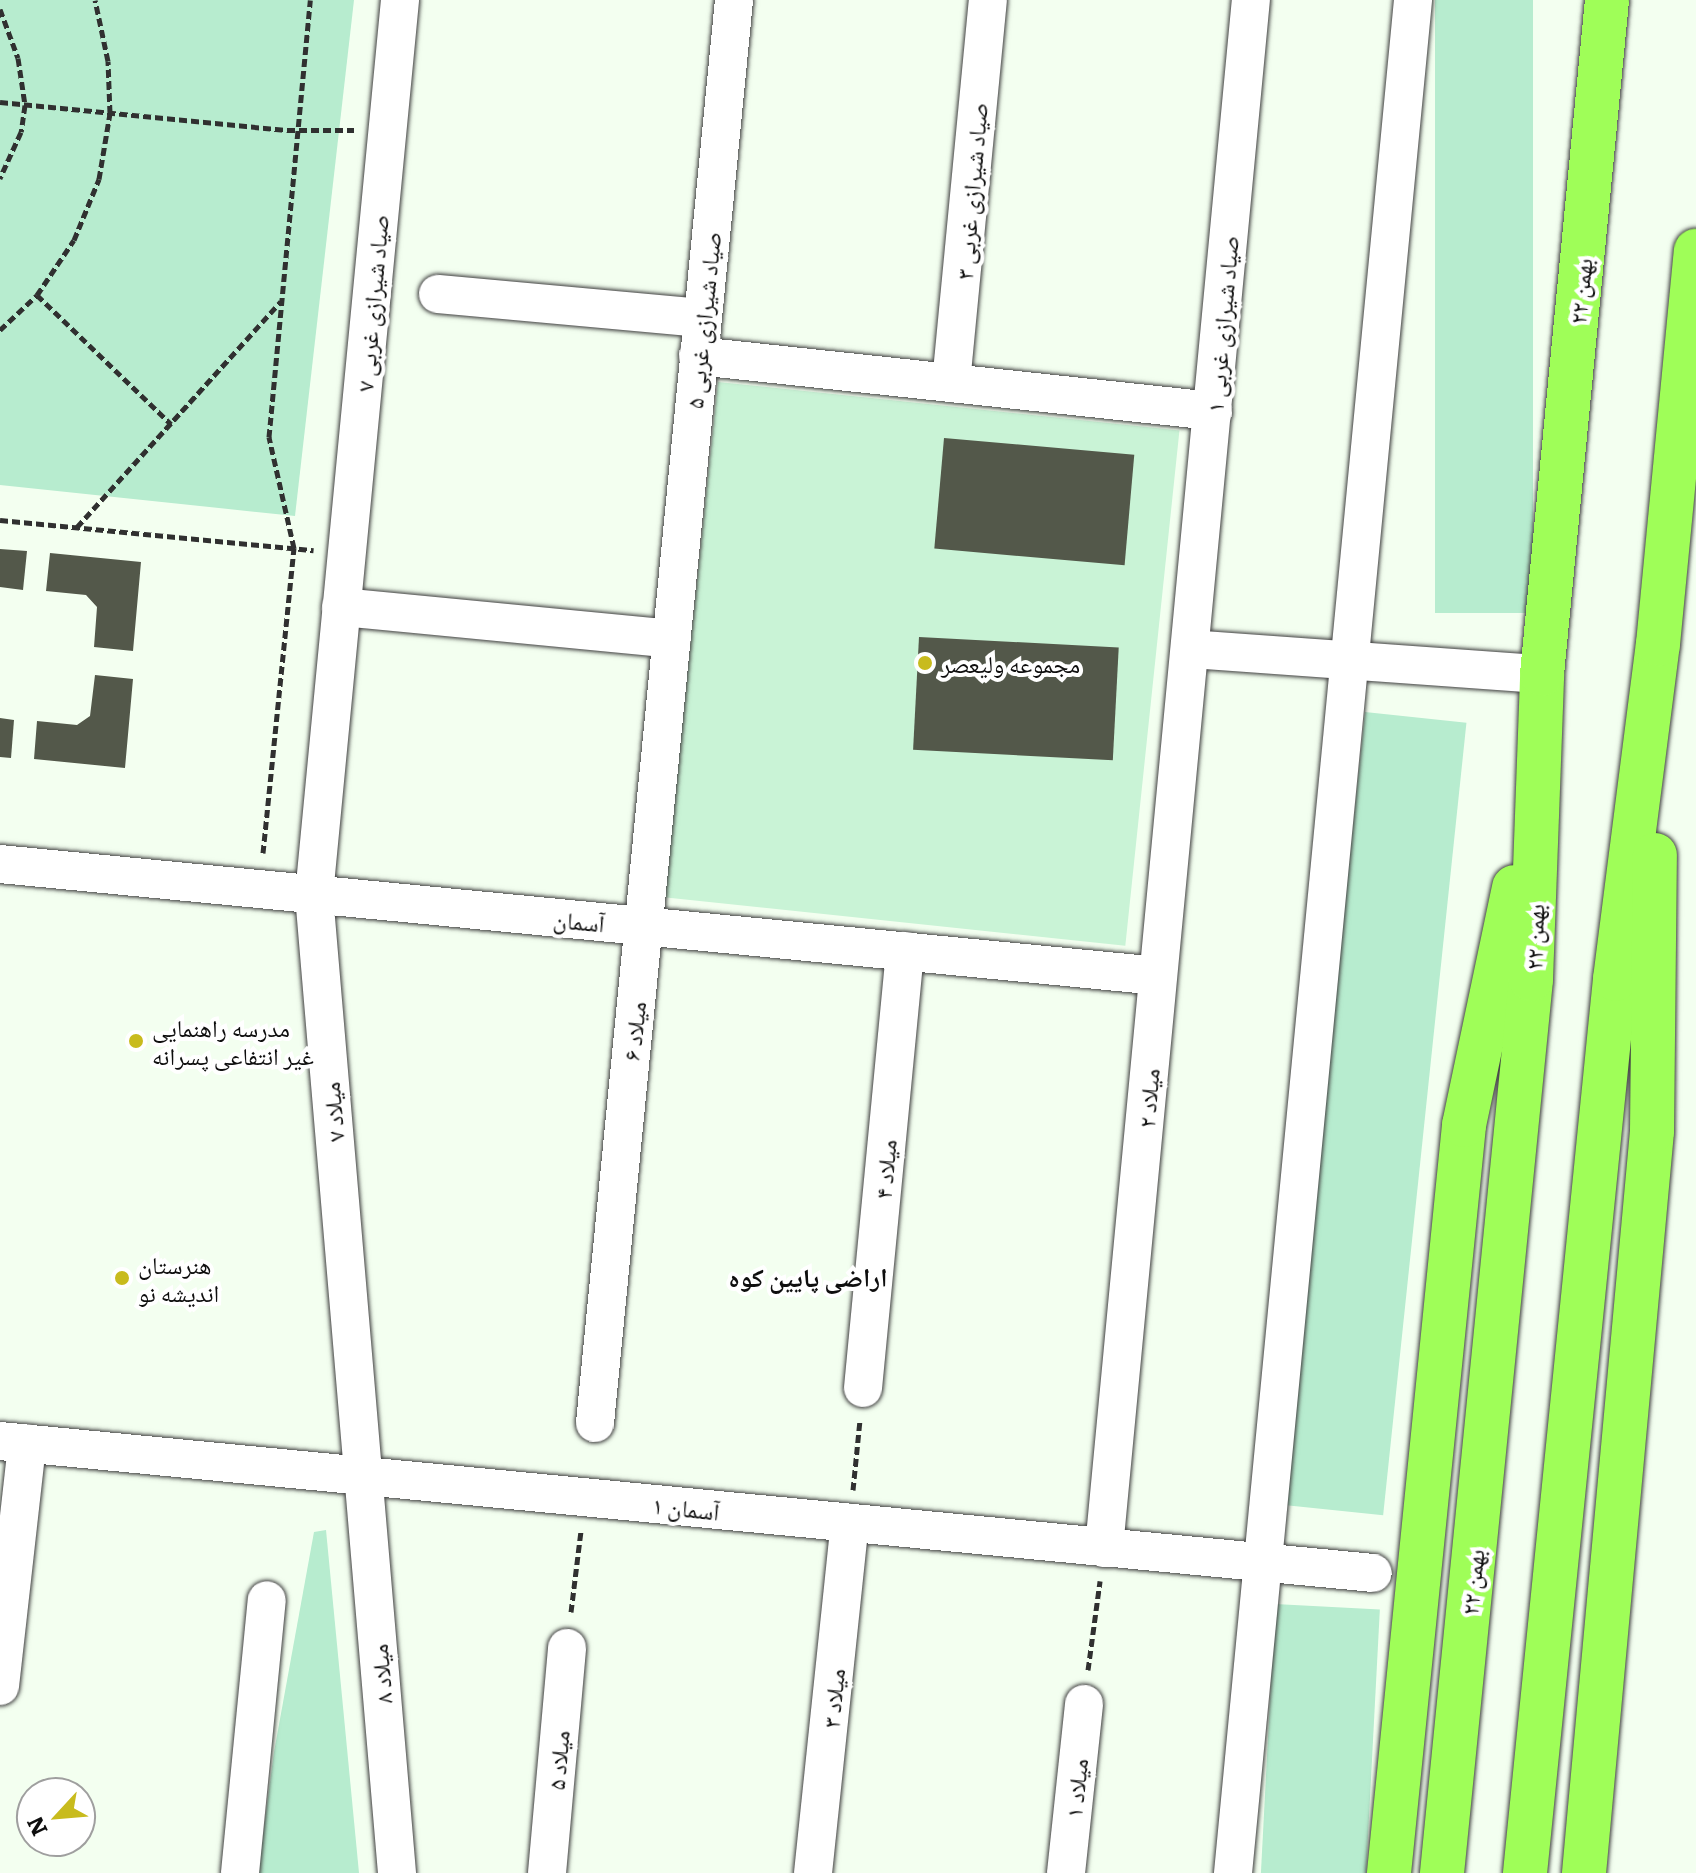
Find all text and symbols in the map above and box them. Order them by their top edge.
street label: صیاد شیرازی غربی ۳ [948,101,992,281]
street label: صیاد شیرازی غربی ۷ [349,213,393,393]
street label: صیاد شیرازی غربی ۵ [678,230,726,410]
street label: صیاد شیرازی غربی ۱ [1199,234,1243,414]
street label: ۲۲ بهمن [1561,257,1597,325]
place label: مجموعه ولیعصر [941,649,1080,677]
marker: مجموعه ولیعصر [916,654,934,672]
street label: آسمان [552,903,606,937]
street label: ۲۲ بهمن [1517,903,1549,971]
street label: میلاد ۶ [616,1000,650,1062]
place label: مدرسه راهنمایی غیر انتفاعی پسرانه [152,1013,314,1069]
marker: مدرسه راهنمایی غیر انتفاعی پسرانه [127,1032,145,1050]
street label: میلاد ۲ [1130,1067,1164,1129]
street label: میلاد ۷ [315,1081,349,1143]
street label: میلاد ۴ [867,1138,901,1200]
place label: هنرستان اندیشه نو [138,1250,219,1306]
district label: اراضی پایین کوه [728,1260,888,1292]
marker: هنرستان اندیشه نو [113,1269,131,1287]
street label: آسمان ۱ [651,1489,721,1525]
street label: ۲۲ بهمن [1453,1548,1489,1616]
street label: میلاد ۸ [363,1643,397,1705]
street label: میلاد ۳ [815,1667,849,1729]
street label: میلاد ۵ [540,1729,574,1791]
street label: میلاد ۱ [1058,1757,1092,1819]
north arrow [16,1777,96,1857]
text: N [17,1811,55,1842]

